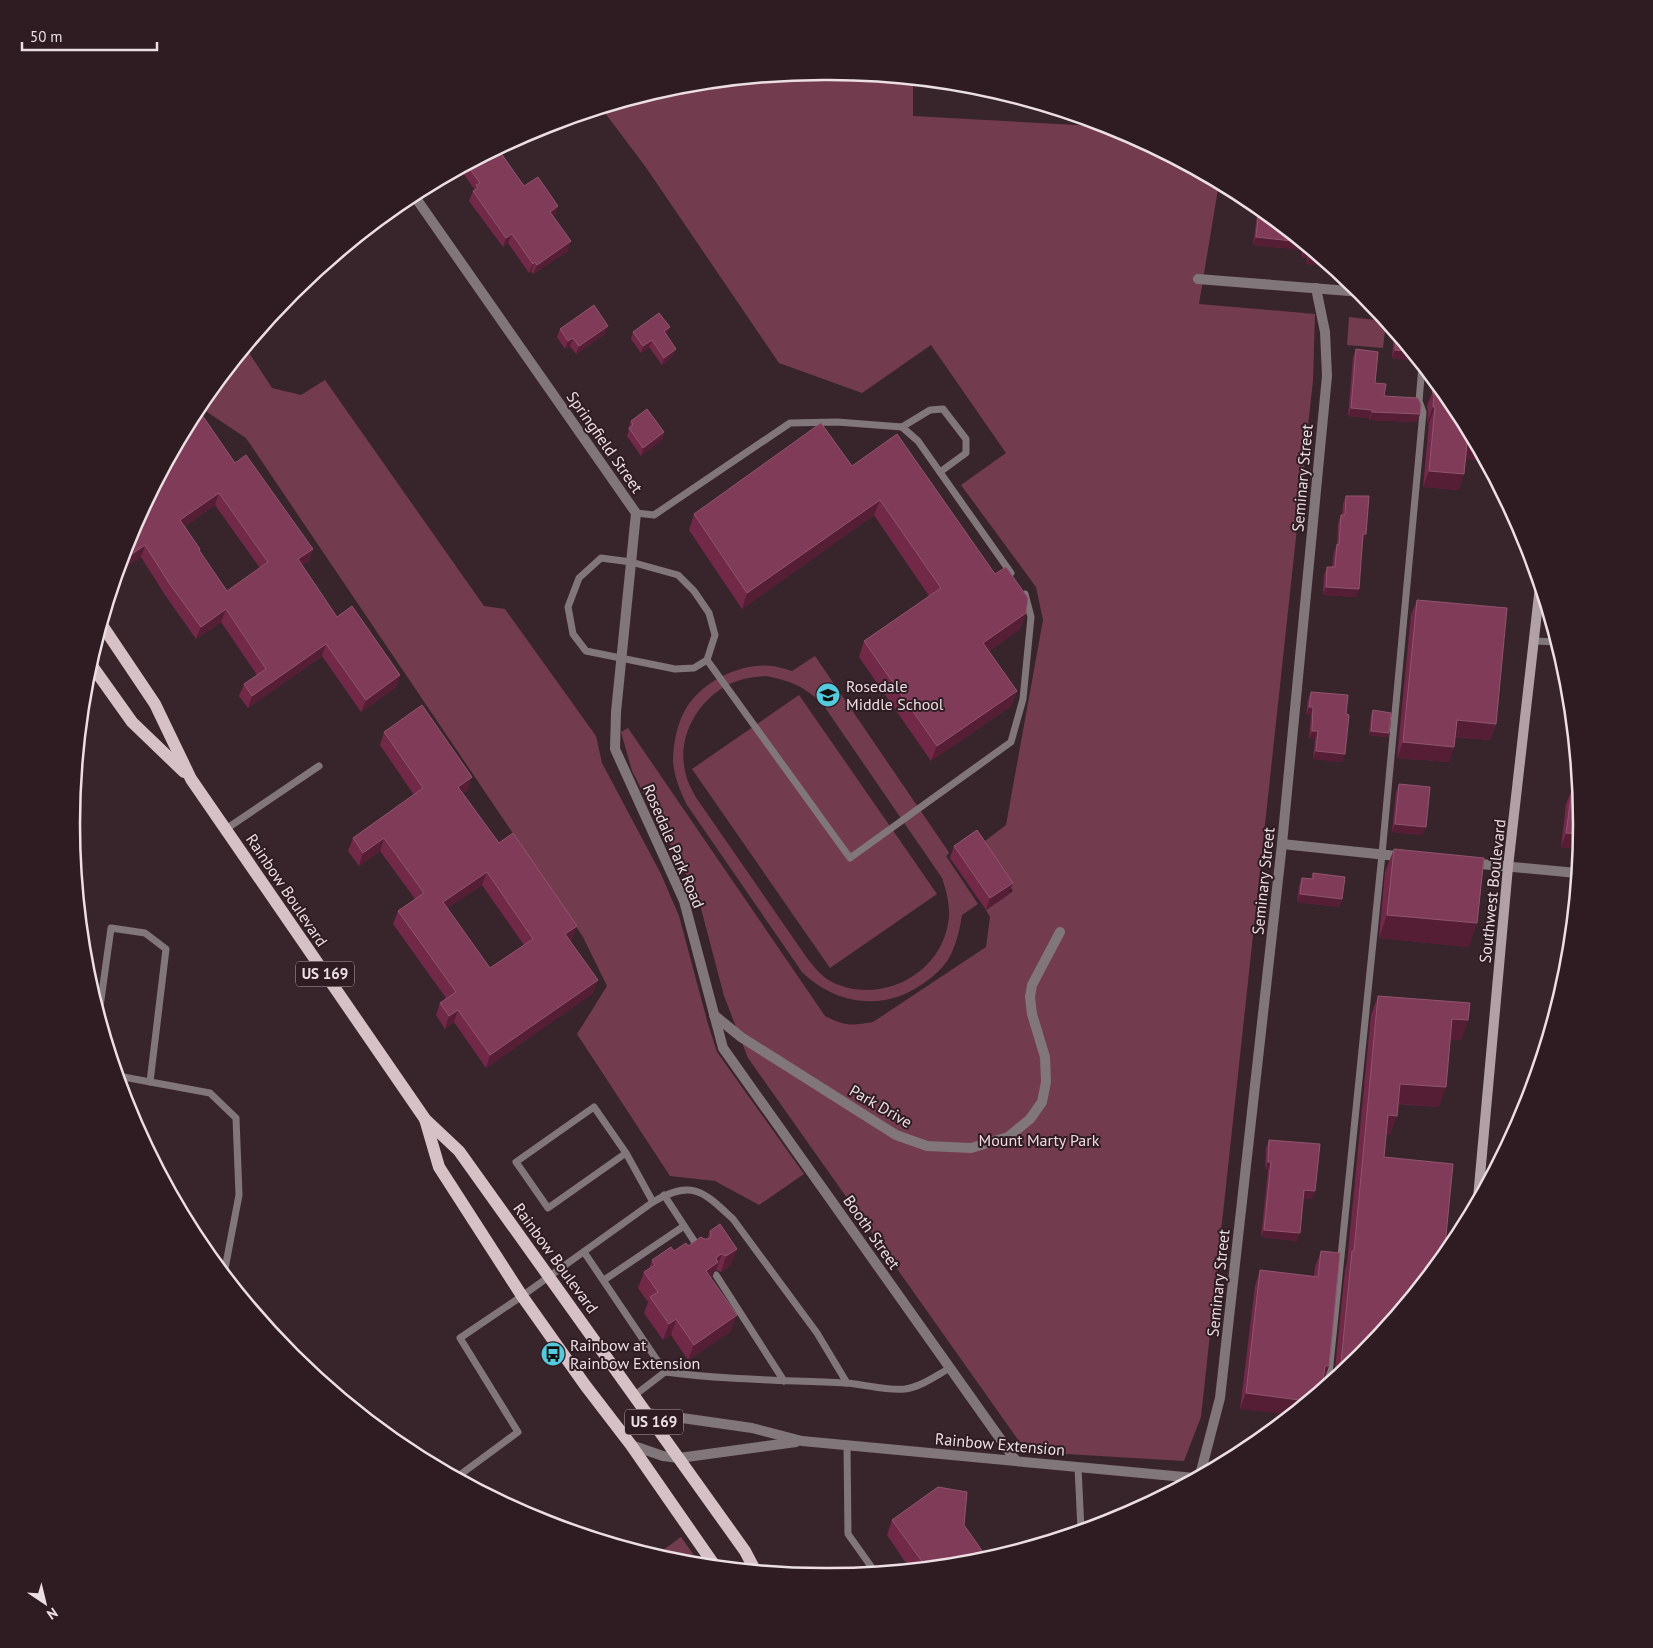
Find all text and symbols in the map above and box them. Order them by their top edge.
scale bar [22,20,158,52]
text: 50 m [30,27,63,46]
street label: Springfield Street [563,387,648,497]
street label: Seminary Street [1287,423,1317,533]
place label: Rosedale Middle School [846,676,944,714]
school or university icon: Rosedale Middle School [815,682,841,708]
street label: Rosedale Park Road [639,781,709,911]
street label: Southwest Boulevard [1474,818,1510,964]
street label: Seminary Street [1247,826,1279,936]
street label: Rainbow Boulevard [242,830,332,950]
road number: US 169 [296,962,354,986]
street label: Park Drive [846,1080,916,1132]
park label: Mount Marty Park [979,1130,1100,1150]
street label: Booth Street [839,1191,905,1273]
street label: Rainbow Boulevard [509,1199,603,1317]
street label: Seminary Street [1202,1228,1234,1338]
place label: Rainbow at Rainbow Extension [570,1335,700,1373]
bus stop icon: Rainbow at Rainbow Extension [540,1341,566,1367]
road number: US 169 [625,1410,683,1434]
street label: Rainbow Extension [934,1428,1066,1460]
north arrow [20,1578,70,1628]
text: N [44,1604,61,1624]

